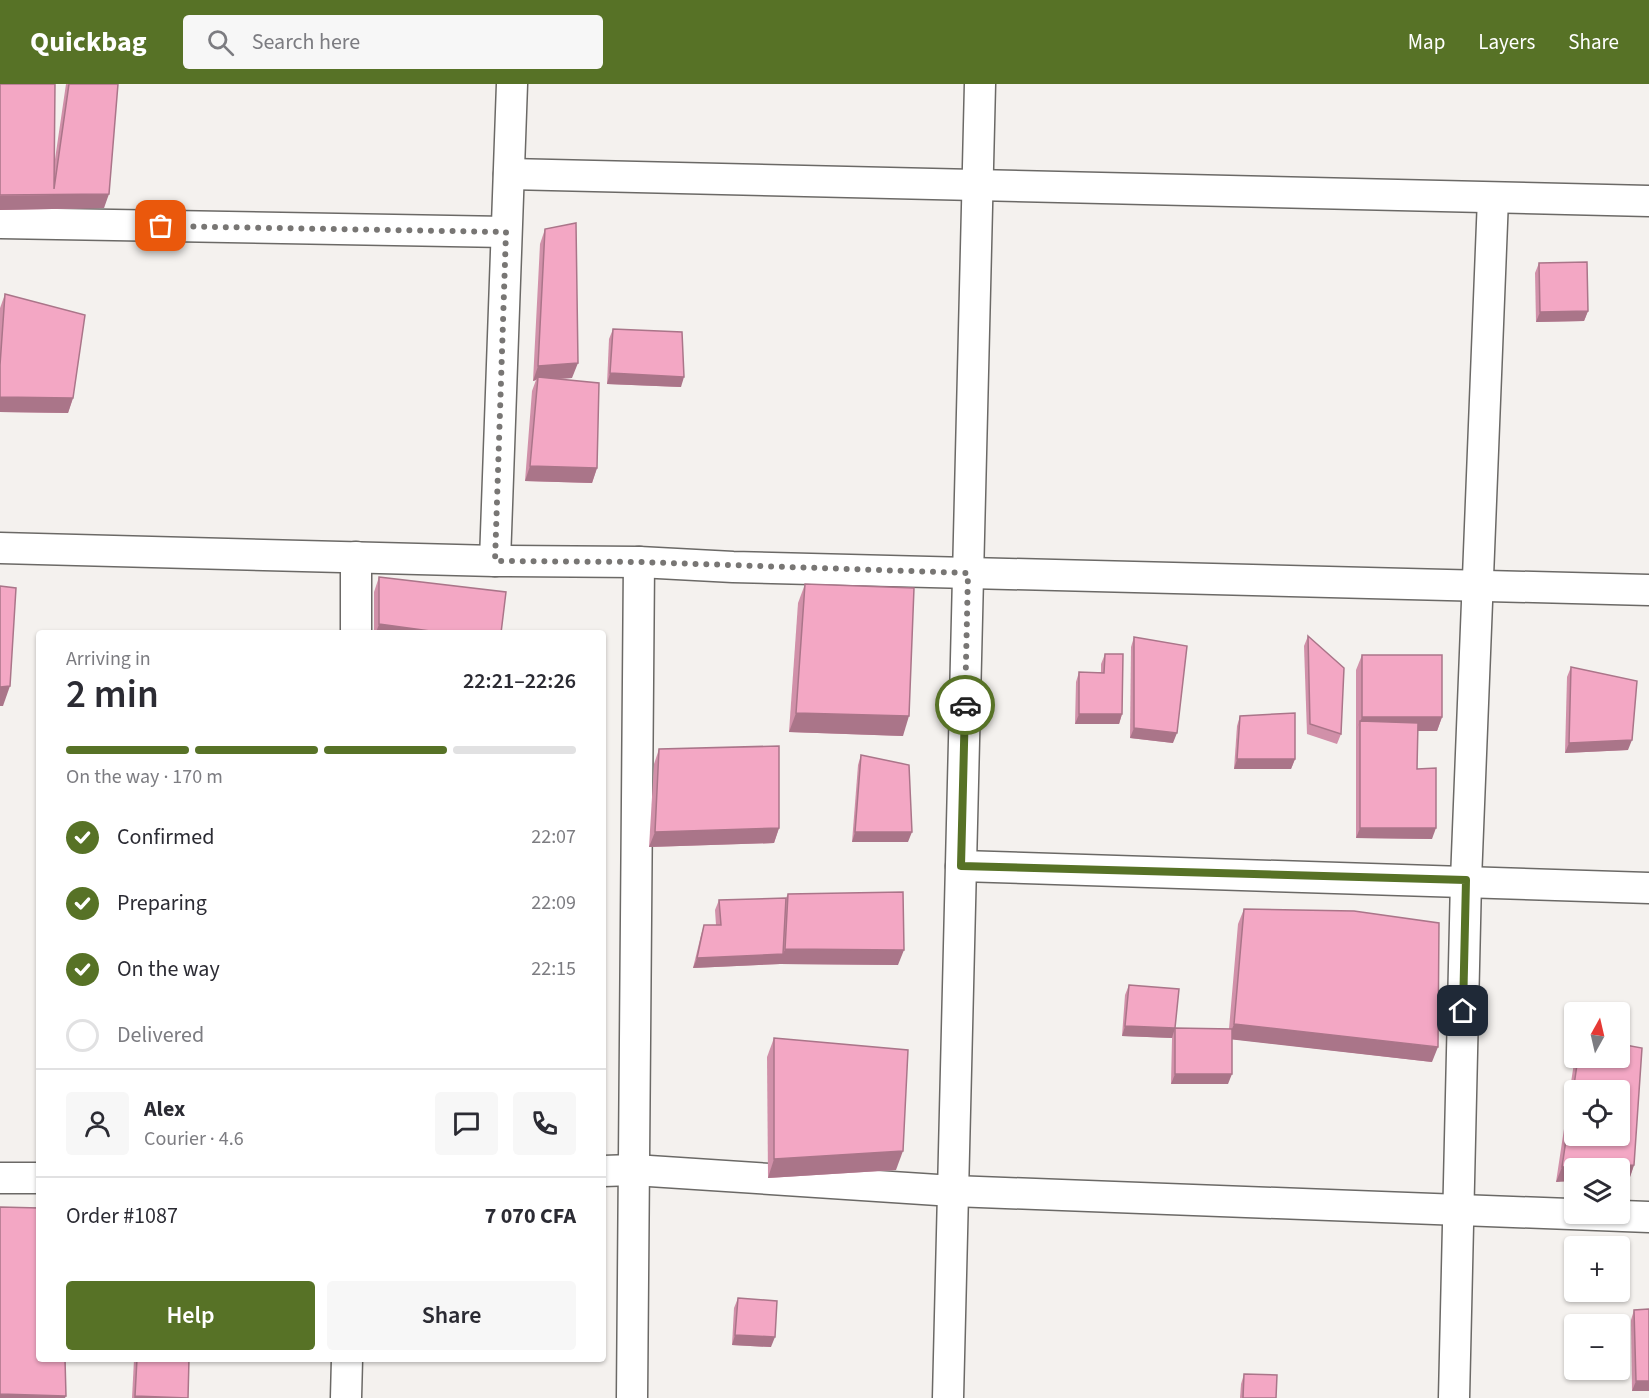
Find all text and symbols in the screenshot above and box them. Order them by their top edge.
search box [183,15,603,69]
text: Quickbag [30,22,147,62]
icon: search [204,26,237,59]
text: Search here [252,26,360,58]
text: Map [1408,27,1445,57]
text: Layers [1478,27,1535,57]
text: Share [1568,27,1619,57]
pin [135,200,186,251]
icon: bag [144,209,177,242]
text: Arriving in [66,645,151,673]
text: 22:21–22:26 [463,665,576,697]
text: 2 min [66,667,159,723]
courier [935,675,995,735]
icon: car [949,689,982,722]
text: On the way · 170 m [66,763,223,791]
icon: check [66,821,99,854]
text: Confirmed [117,821,214,853]
text: 22:07 [531,823,576,851]
icon: check [66,887,99,920]
text: Preparing [117,887,207,919]
text: 22:09 [531,889,576,917]
icon: check [66,953,99,986]
text: On the way [117,953,220,985]
text: 22:15 [531,955,576,983]
pin [1437,985,1488,1036]
icon: home [1446,994,1479,1027]
north arrow [1564,1002,1630,1068]
map controls [1564,1002,1630,1380]
text: Delivered [117,1019,204,1051]
button: locate [1564,1080,1630,1146]
button: person [66,1092,129,1155]
button: chat [435,1092,498,1155]
button: phone [513,1092,576,1155]
text: Alex [144,1093,185,1125]
text: Courier · 4.6 [144,1125,244,1153]
button: layers [1564,1158,1630,1224]
text: Order #1087 [66,1200,178,1232]
text: 7 070 CFA [485,1200,576,1232]
button: + [1564,1236,1630,1302]
button: Help [66,1281,315,1350]
button: Share [327,1281,576,1350]
button: − [1564,1314,1630,1380]

